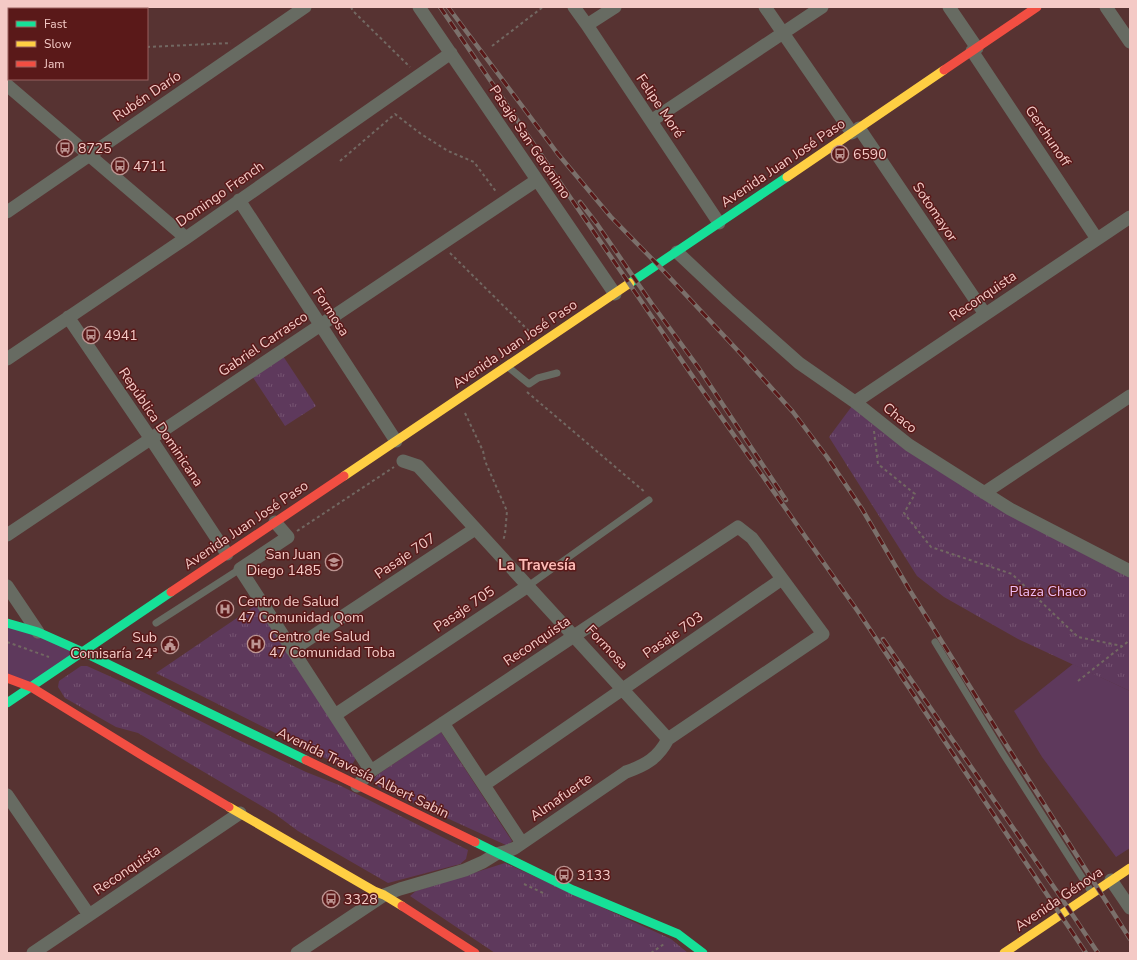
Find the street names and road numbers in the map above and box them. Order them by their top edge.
street label: Rubén Darío [109,66,185,126]
street label: Felipe Moré [632,70,688,142]
street label: Pasaje San Gerónimo [485,81,575,203]
street label: Gerchunoff [1021,102,1076,170]
street label: Avenida Juan José Paso [717,114,849,212]
street label: Domingo French [172,157,268,231]
street label: Sotomayor [908,178,962,246]
street label: Reconquista [946,267,1020,325]
street label: Formosa [308,284,354,340]
street label: Avenida Juan José Paso [449,295,581,393]
street label: Gabriel Carrasco [215,307,312,381]
street label: República Dominicana [114,364,208,490]
street label: Chaco [879,398,921,438]
street label: Avenida Juan José Paso [180,476,312,574]
street label: Pasaje 707 [371,529,439,583]
street label: Pasaje 705 [430,582,498,636]
street label: Pasaje 703 [639,607,707,663]
street label: Reconquista [500,612,574,670]
street label: Formosa [582,621,632,673]
street label: Avenida Travesía Albert Sabin [274,723,452,823]
street label: Almafuerte [526,769,596,825]
street label: Reconquista [90,841,164,899]
street label: Avenida Génova [1011,862,1107,936]

